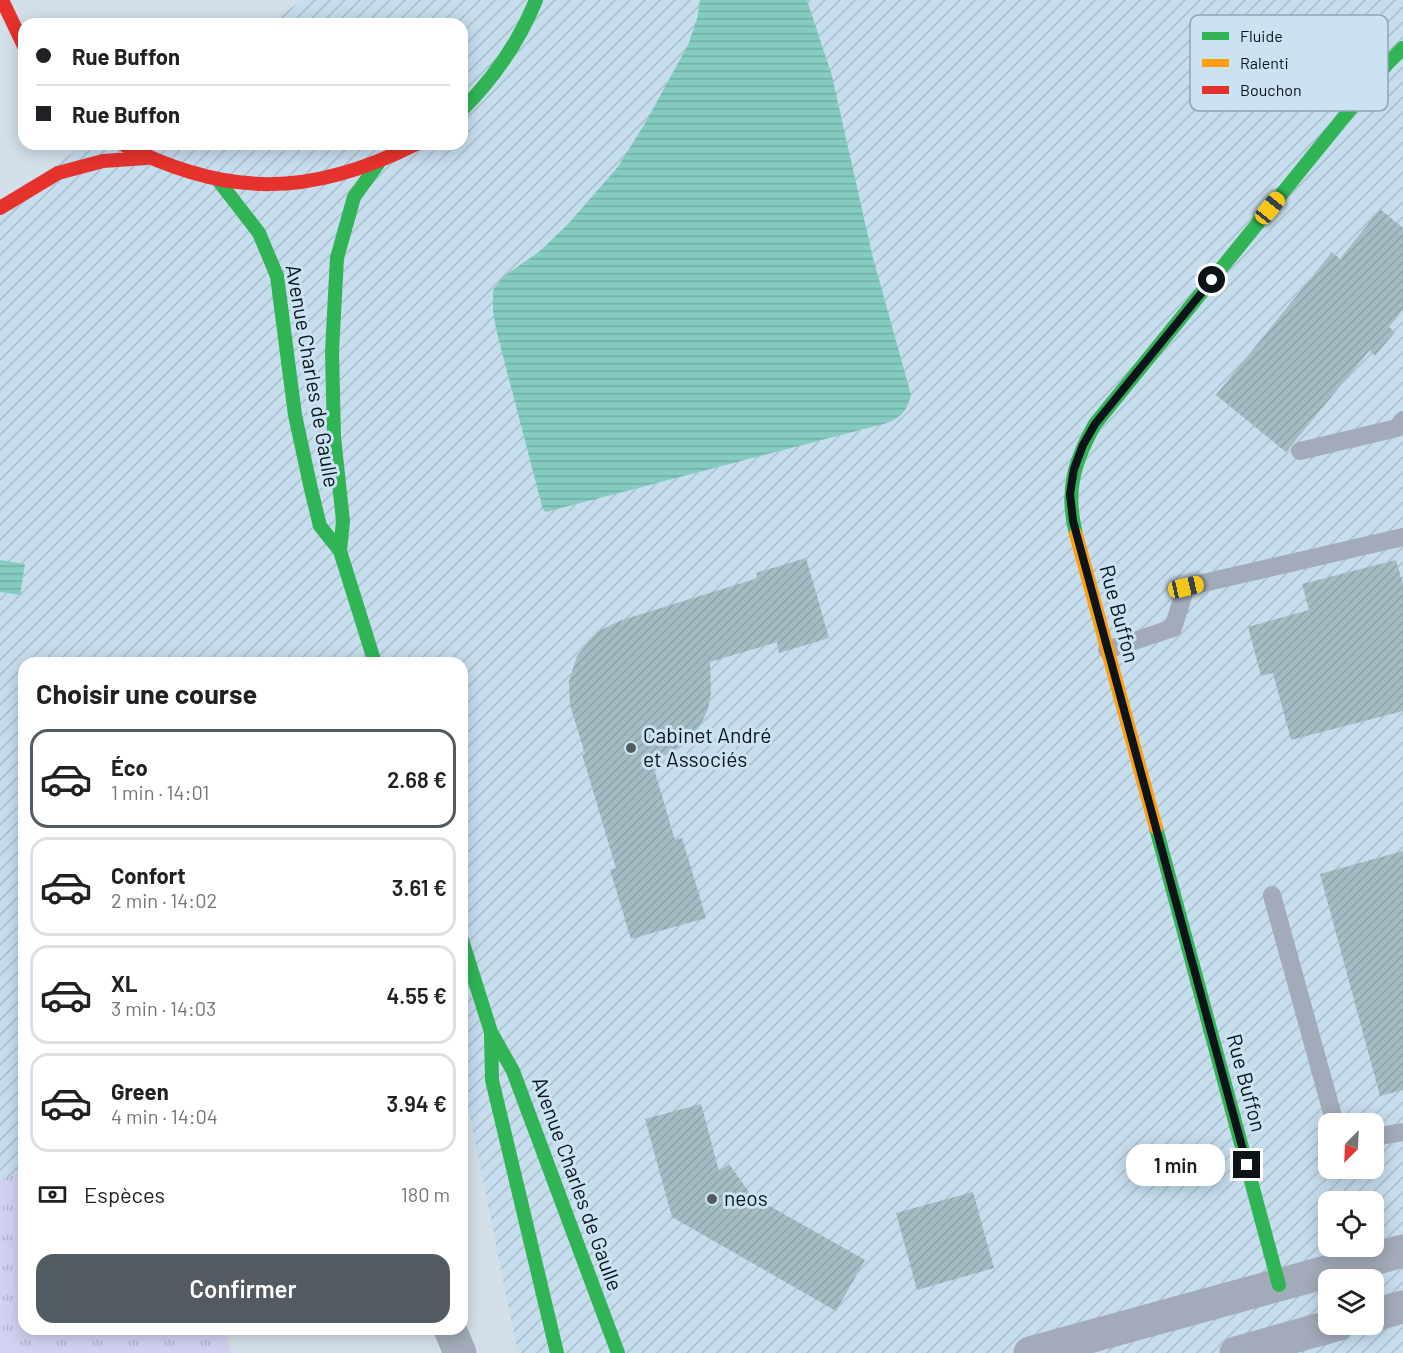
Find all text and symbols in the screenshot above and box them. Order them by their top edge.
legend [1190,15,1388,111]
text: Fluide [1240,26,1283,45]
text: Rue Buffon [72,43,180,69]
text: Ralenti [1240,53,1289,72]
text: Bouchon [1240,80,1302,99]
text: Rue Buffon [72,101,180,127]
car [1252,188,1288,228]
street label: Avenue Charles de Gaulle [282,262,345,489]
route start [1198,266,1225,293]
street label: Rue Buffon [1095,562,1146,665]
car [1166,574,1206,600]
text: Choisir une course [36,677,257,709]
place label: Cabinet André et Associés [643,722,771,771]
marker: Cabinet André et Associés [624,741,638,755]
icon: car [39,752,93,806]
text: Éco [111,754,148,780]
text: 2.68 € [387,766,447,792]
text: 1 min · 14:01 [111,780,209,804]
icon: car [39,860,93,914]
text: Confort [111,862,186,888]
text: 3.61 € [392,874,447,900]
text: 2 min · 14:02 [111,888,217,912]
icon: car [39,968,93,1022]
text: XL [111,970,137,996]
text: 4.55 € [386,982,447,1008]
text: 3 min · 14:03 [111,996,216,1020]
street label: Rue Buffon [1222,1031,1273,1134]
street label: Avenue Charles de Gaulle [528,1073,629,1294]
icon: car [39,1076,93,1130]
text: Green [111,1078,169,1104]
text: 3.94 € [386,1090,447,1116]
text: 4 min · 14:04 [111,1104,218,1128]
north arrow [1318,1113,1384,1179]
map controls [1318,1113,1384,1335]
callout: 1 min [1127,1144,1226,1186]
route end [1233,1151,1260,1178]
text: 1 min [1154,1153,1197,1177]
icon: cash [36,1178,69,1211]
text: Espèces [84,1181,165,1207]
text: 180 m [401,1182,450,1206]
place label: neos [724,1185,768,1210]
button: locate [1318,1191,1384,1257]
marker: neos [705,1192,719,1206]
button: Confirmer [36,1254,450,1323]
button: layers [1318,1269,1384,1335]

